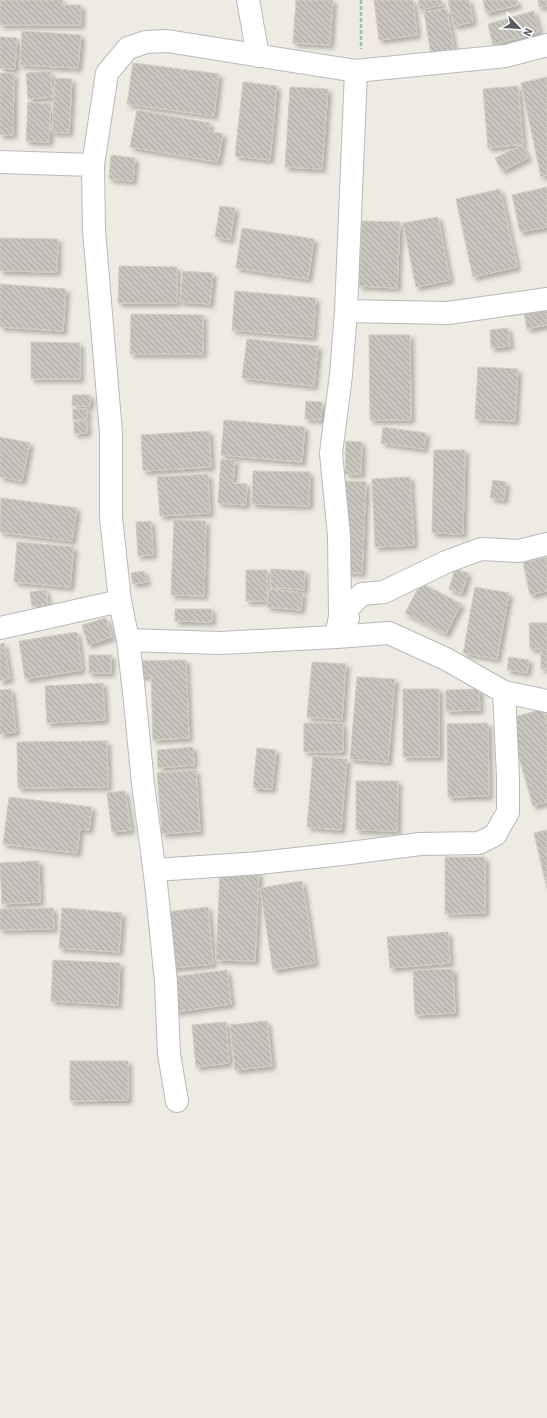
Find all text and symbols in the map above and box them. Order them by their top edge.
north arrow [499,8,539,48]
text: N [521,26,536,39]

